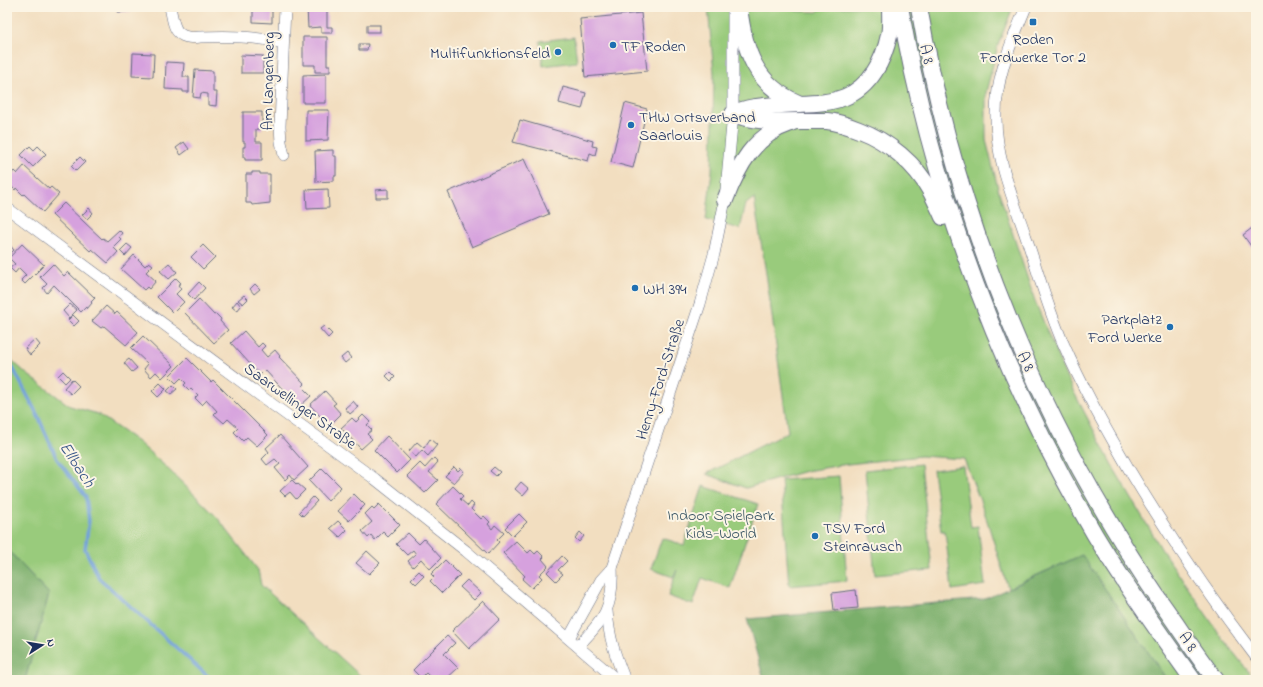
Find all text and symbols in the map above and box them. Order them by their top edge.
marker: Roden Fordwerke Tor 2 [1028,17,1038,27]
place label: Roden Fordwerke Tor 2 [979,28,1086,70]
street label: Am Langenberg [256,31,282,131]
place label: TF Roden [621,35,686,59]
marker: TF Roden [608,40,618,50]
place label: Multifunktionsfeld [430,42,550,66]
street label: A 8 [912,42,940,67]
marker: Multifunktionsfeld [553,47,563,57]
place label: THW Ortsverband Saarlouis [639,106,756,148]
marker: THW Ortsverband Saarlouis [626,120,636,130]
place label: WH 394 [643,278,687,302]
marker: WH 394 [630,283,640,293]
place label: Parkplatz Ford Werke [1087,308,1163,350]
street label: Henry-Ford-Straße [630,315,692,443]
marker: Parkplatz Ford Werke [1165,322,1175,332]
street label: A 8 [1010,348,1040,376]
street label: Saarwellinger Straße [238,357,362,456]
water label: Ellbach [53,437,101,493]
park label: Indoor Spielpark Kids-World [667,504,776,546]
place label: TSV Ford Steinrausch [823,517,902,559]
marker: TSV Ford Steinrausch [810,531,820,541]
north arrow [22,625,62,665]
street label: A 8 [1172,627,1203,657]
text: N [42,638,59,648]

